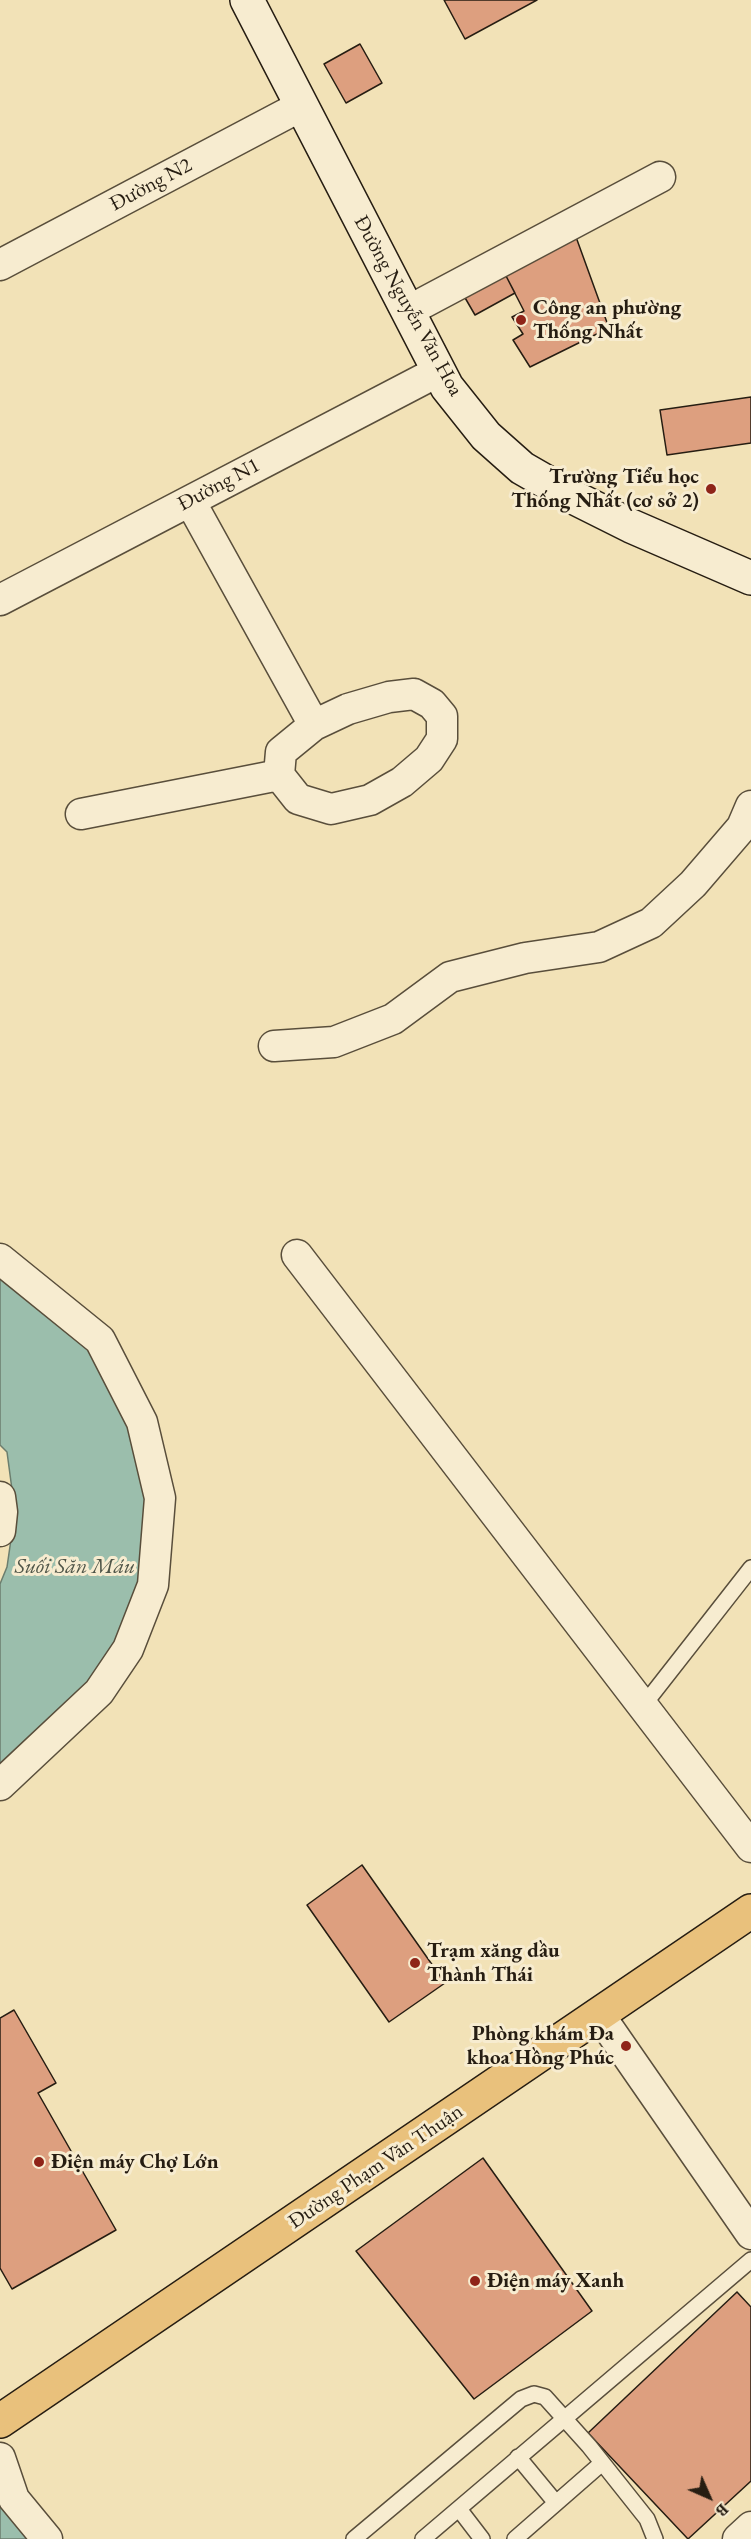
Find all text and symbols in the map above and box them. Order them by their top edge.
street label: Đường N2 [106,153,196,217]
street label: Đường Nguyễn Văn Hoa [348,211,468,401]
place label: Công an phường Thống Nhất [533,295,681,345]
marker: Công an phường Thống Nhất [514,313,528,327]
street label: Đường N1 [174,453,264,517]
place label: Trường Tiểu học Thống Nhất (cơ sở 2) [511,464,699,514]
marker: Trường Tiểu học Thống Nhất (cơ sở 2) [704,482,718,496]
water label: Suối Săn Máu [15,1554,135,1580]
place label: Trạm xăng dầu Thành Thái [427,1938,560,1988]
marker: Trạm xăng dầu Thành Thái [408,1956,422,1970]
place label: Phòng khám Đa khoa Hồng Phúc [467,2021,614,2071]
marker: Phòng khám Đa khoa Hồng Phúc [619,2039,633,2053]
street label: Đường Phạm Văn Thuận [284,2099,468,2235]
place label: Điện máy Chợ Lớn [51,2149,219,2175]
marker: Điện máy Chợ Lớn [32,2155,46,2169]
place label: Điện máy Xanh [487,2268,624,2294]
marker: Điện máy Xanh [468,2274,482,2288]
north arrow [679,2467,739,2527]
text: B [711,2499,733,2521]

